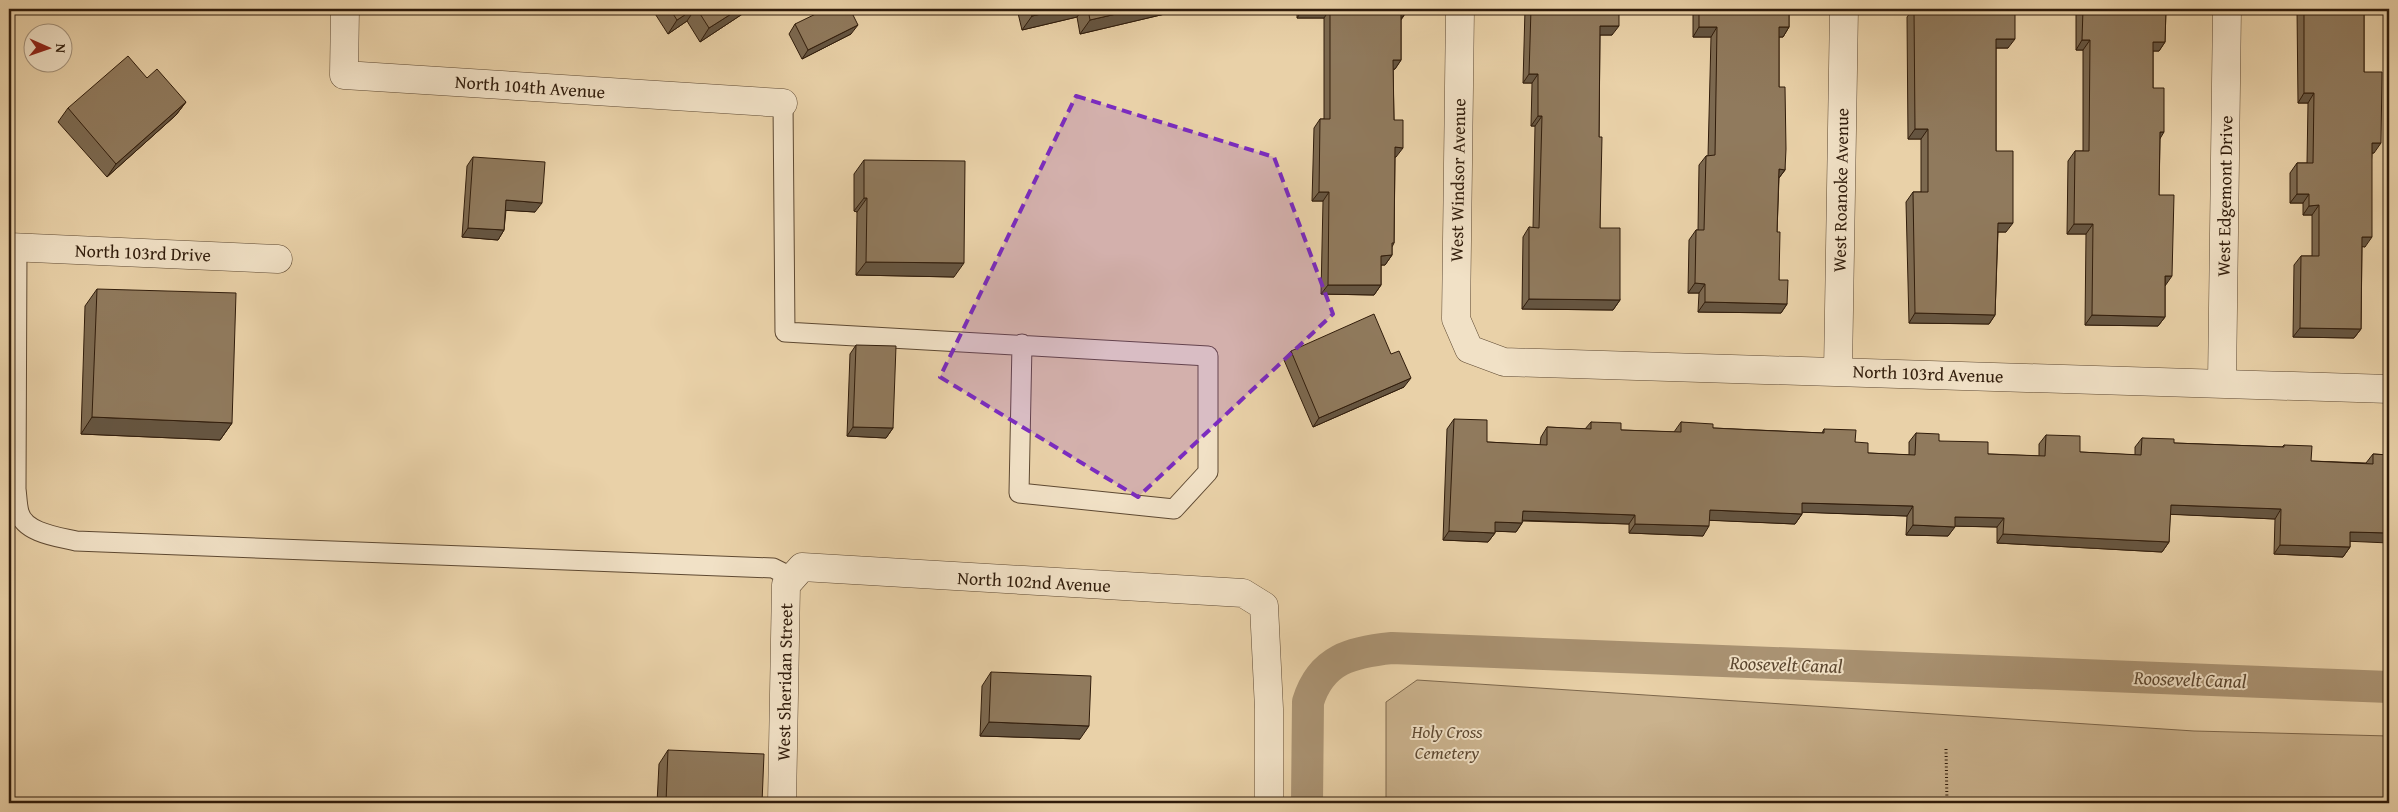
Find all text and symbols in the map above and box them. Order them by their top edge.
north arrow [22,22,72,72]
text: N [51,43,71,54]
street label: North 104th Avenue [454,68,606,105]
street label: West Windsor Avenue [1443,98,1472,262]
street label: West Roanoke Avenue [1826,108,1855,272]
street label: West Edgemont Drive [2210,115,2239,277]
street label: North 103rd Drive [75,237,211,268]
street label: North 103rd Avenue [1852,357,2004,390]
street label: North 102nd Avenue [957,564,1112,599]
street label: West Sheridan Street [770,602,799,761]
water label: Roosevelt Canal [1728,648,1843,680]
water label: Roosevelt Canal [2132,663,2247,695]
park label: Holy Cross Cemetery [1410,718,1483,766]

